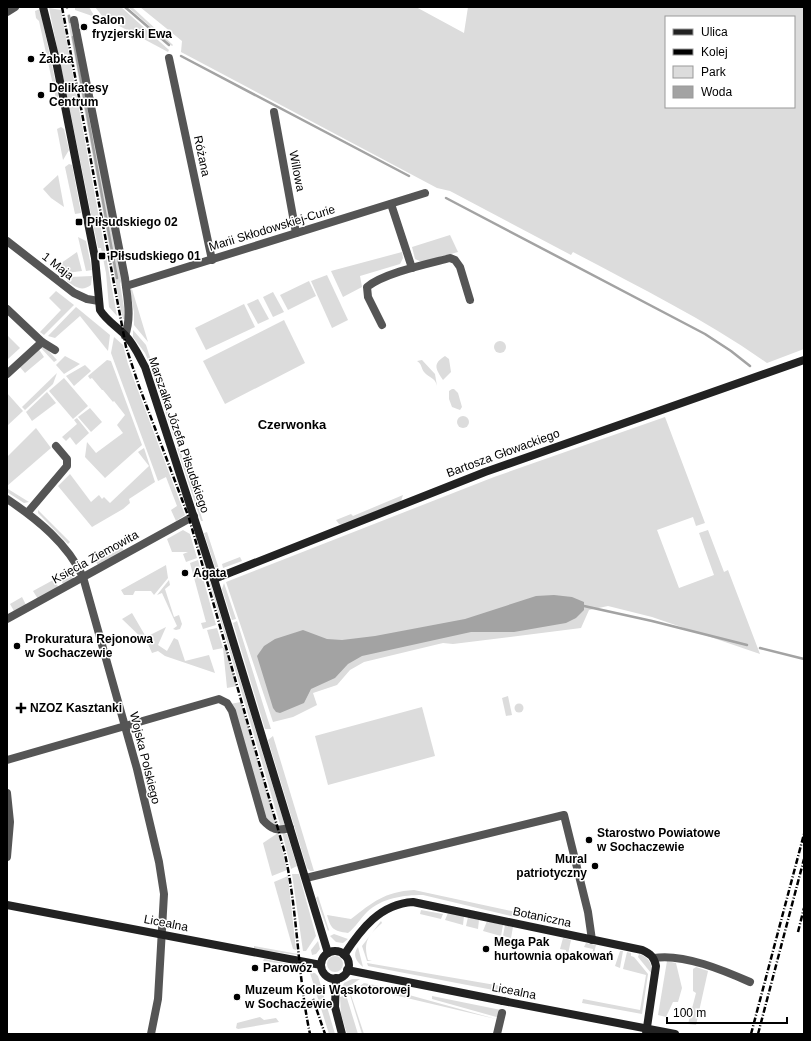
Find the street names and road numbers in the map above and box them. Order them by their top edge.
street label: Różana [191,134,213,178]
street label: Willowa [286,149,308,193]
street label: Marii Skłodowskiej-Curie [207,202,337,254]
street label: 1 Maja [39,249,77,283]
street label: Marszałka Józefa Piłsudskiego [146,355,212,515]
street label: Bartosza Głowackiego [445,426,562,480]
street label: Księcia Ziemowita [49,527,141,587]
street label: Wojska Polskiego [127,710,163,806]
street label: Botaniczna [512,904,573,930]
street label: Licealna [143,912,190,934]
street label: Licealna [491,980,538,1002]

